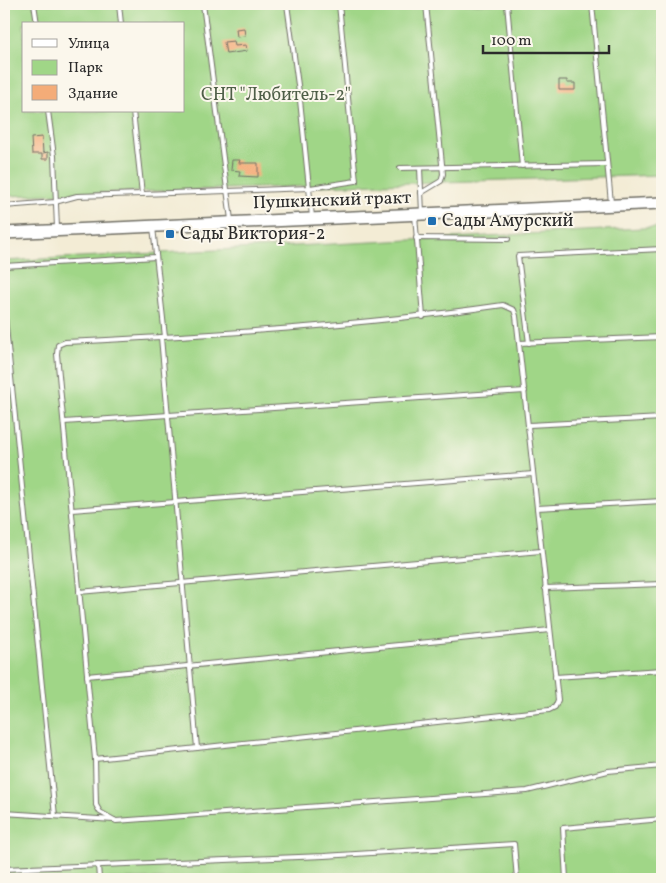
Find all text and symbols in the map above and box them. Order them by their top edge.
legend [22,22,185,112]
scale bar [483,22,610,54]
text: 100 m [491,31,531,52]
text: Улица [68,34,110,55]
text: Парк [68,58,103,79]
park label: СНТ "Любитель-2" [201,83,351,108]
text: Здание [68,84,118,105]
street label: Пушкинский тракт [252,186,412,216]
place label: Сады Амурский [442,209,574,234]
marker: Сады Амурский [426,215,438,227]
place label: Сады Виктория-2 [180,222,325,247]
marker: Сады Виктория-2 [164,228,176,240]

